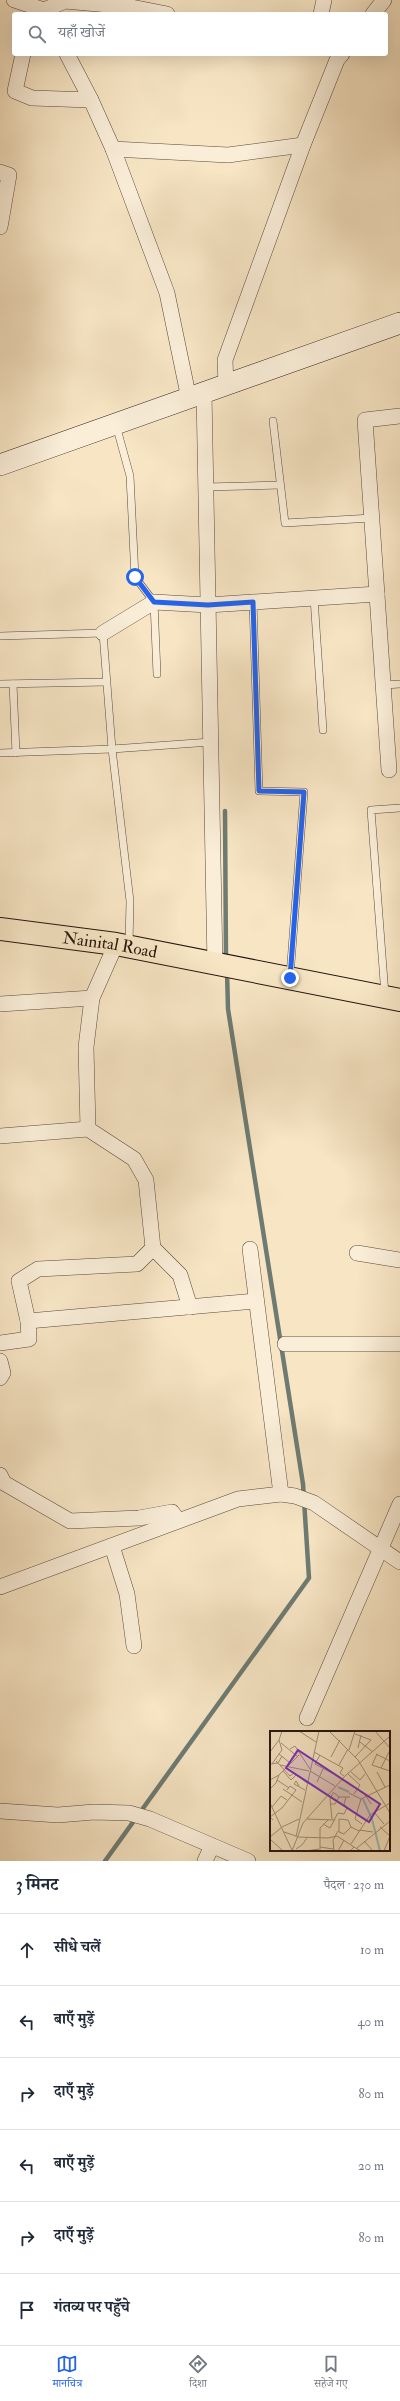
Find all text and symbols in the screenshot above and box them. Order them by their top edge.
search box [12,12,388,56]
icon: search [26,23,48,45]
text: यहाँ खोजें [58,23,105,42]
route start [126,568,144,586]
street label: Nainital Road [61,927,160,963]
route end [281,969,299,987]
inset map [270,1731,390,1851]
text: 3 मिनट [16,1874,58,1895]
text: पैदल · 230 m [324,1877,384,1893]
text: सीधे चलें [54,1938,101,1957]
icon: ahead [16,1939,38,1961]
text: 10 m [360,1942,384,1958]
text: बाएँ मुड़ें [54,2010,94,2029]
icon: left [16,2011,38,2033]
text: 40 m [358,2014,384,2030]
text: दाएँ मुड़ें [54,2082,94,2101]
icon: right [16,2083,38,2105]
text: 80 m [358,2086,384,2102]
text: बाएँ मुड़ें [54,2154,94,2173]
icon: left [16,2155,38,2177]
text: 20 m [358,2158,384,2174]
text: दाएँ मुड़ें [54,2226,94,2245]
icon: right [16,2227,38,2249]
text: 80 m [358,2230,384,2246]
text: गंतव्य पर पहुँचे [54,2298,130,2317]
icon: arrive [16,2299,38,2321]
tab: मानचित्र [52,2353,82,2394]
tab: दिशा [187,2353,209,2394]
tab: सहेजे गए [314,2353,348,2394]

